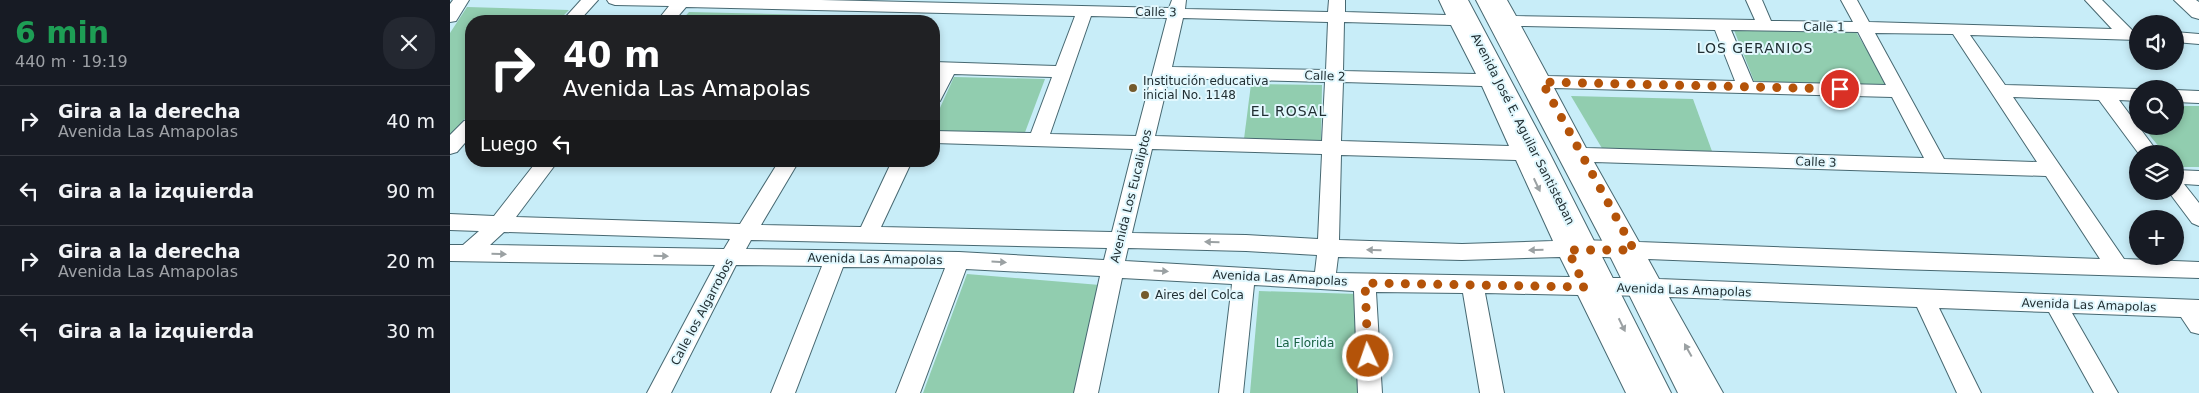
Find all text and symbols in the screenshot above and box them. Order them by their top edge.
street label: Calle 3 [1135,5,1177,19]
text: 6 min [15,15,109,50]
map controls [2129,15,2184,265]
button: sound [2129,15,2184,70]
button: close [383,17,435,69]
street label: Calle 1 [1803,20,1845,34]
street label: Avenida José E. Aguilar Santisteban [1468,31,1578,227]
icon: right [480,35,545,100]
text: 40 m [563,35,660,75]
district label: LOS GERANIOS [1697,40,1813,56]
text: 440 m · 19:19 [15,52,128,71]
street label: Calle 2 [1304,68,1346,84]
pin [1819,68,1861,110]
place label: Institución educativa inicial No. 1148 [1143,74,1269,102]
icon: arrive [1826,75,1854,103]
text: Avenida Las Amapolas [563,76,810,101]
button: search [2129,80,2184,135]
marker: Institución educativa inicial No. 1148 [1127,82,1139,94]
text: Gira a la derecha [58,100,241,122]
district label: EL ROSAL [1251,103,1327,119]
icon: right [15,107,43,135]
text: 40 m [386,110,435,132]
text: Avenida Las Amapolas [58,122,238,141]
street label: Avenida Los Eucaliptos [1108,128,1154,264]
icon: left [548,130,576,158]
text: Luego [480,133,538,155]
button: layers [2129,145,2184,200]
street label: Calle 3 [1795,154,1837,170]
icon: left [15,177,43,205]
one-way arrow [1533,178,1542,193]
text: Gira a la izquierda [58,180,254,202]
text: 90 m [386,180,435,202]
button: + [2129,210,2184,265]
one-way arrow [1203,238,1219,246]
text: Gira a la derecha [58,240,241,262]
one-way arrow [1366,246,1382,254]
icon: right [15,247,43,275]
one-way arrow [1528,247,1544,255]
text: 20 m [386,250,435,272]
one-way arrow [491,250,507,258]
street label: Avenida Las Amapolas [807,251,943,267]
one-way arrow [653,253,669,261]
street label: Calle los Algarrobos [668,256,736,368]
one-way arrow [991,259,1007,267]
text: Avenida Las Amapolas [58,262,238,281]
street label: Avenida Las Amapolas [1212,267,1348,289]
one-way arrow [1154,268,1170,276]
street label: Avenida Las Amapolas [1616,281,1752,299]
place label: Aires del Colca [1155,288,1244,302]
marker: Aires del Colca [1139,289,1151,301]
street label: Avenida Las Amapolas [2021,296,2157,314]
icon: left [15,317,43,345]
one-way arrow [1618,318,1626,332]
text: Gira a la izquierda [58,320,254,342]
text: 30 m [386,320,435,342]
position arrow [1341,329,1393,381]
park label: La Florida [1276,336,1334,350]
one-way arrow [1684,343,1692,357]

